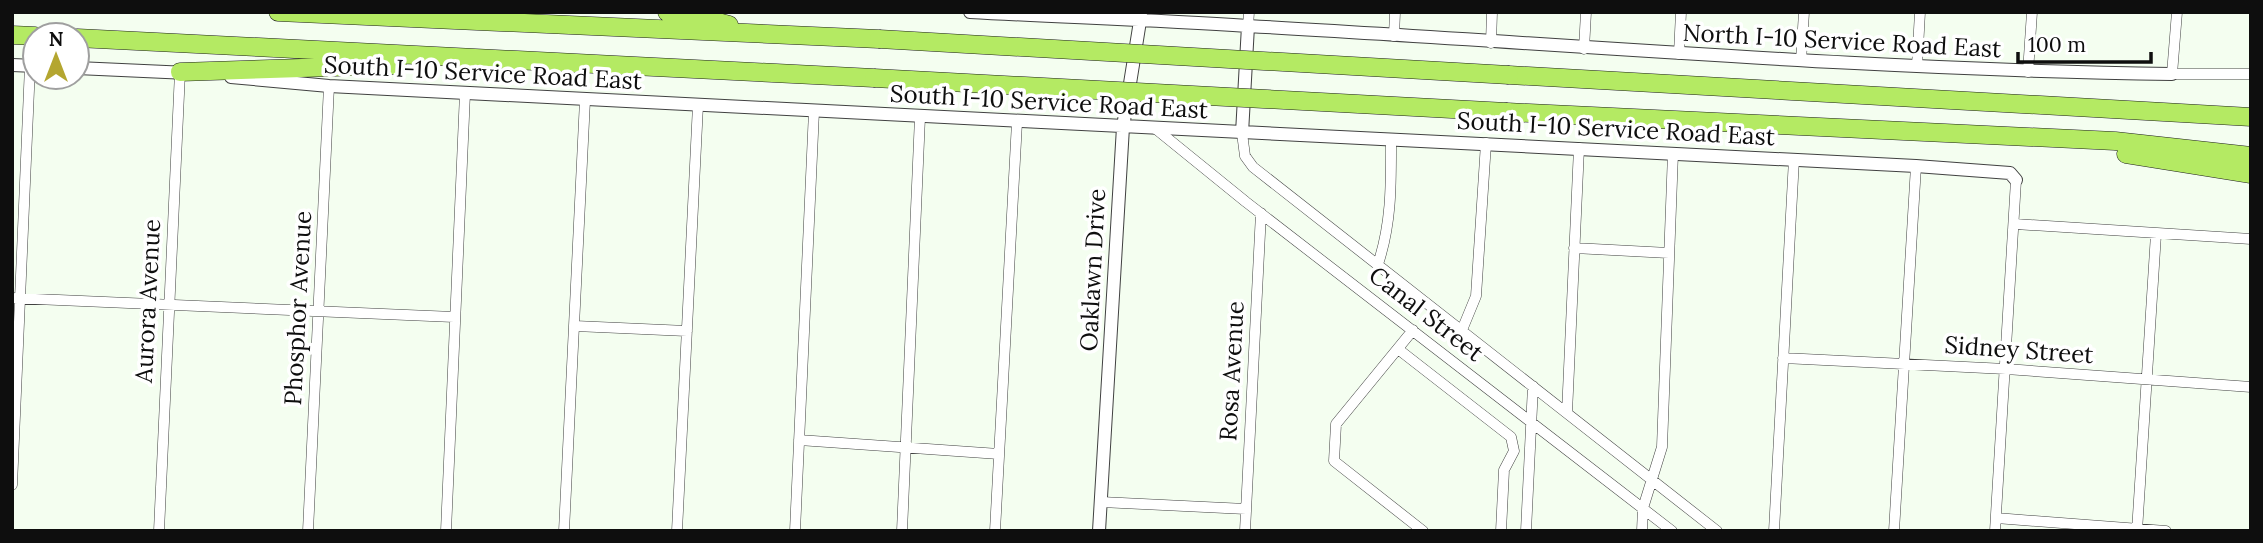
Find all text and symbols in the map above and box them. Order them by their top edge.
street label: North I-10 Service Road East [1682,17,2003,64]
north arrow [21,21,91,91]
scale bar [2018,21,2151,65]
text: N [49,27,64,51]
text: 100 m [2028,31,2086,58]
street label: South I-10 Service Road East [323,49,644,96]
street label: South I-10 Service Road East [889,78,1210,125]
street label: South I-10 Service Road East [1456,105,1777,152]
street label: Oaklawn Drive [1073,188,1112,352]
street label: Phosphor Avenue [277,210,318,406]
street label: Aurora Avenue [128,218,167,385]
street label: Canal Street [1363,259,1490,368]
street label: Rosa Avenue [1212,300,1251,442]
street label: Sidney Street [1944,329,2095,370]

